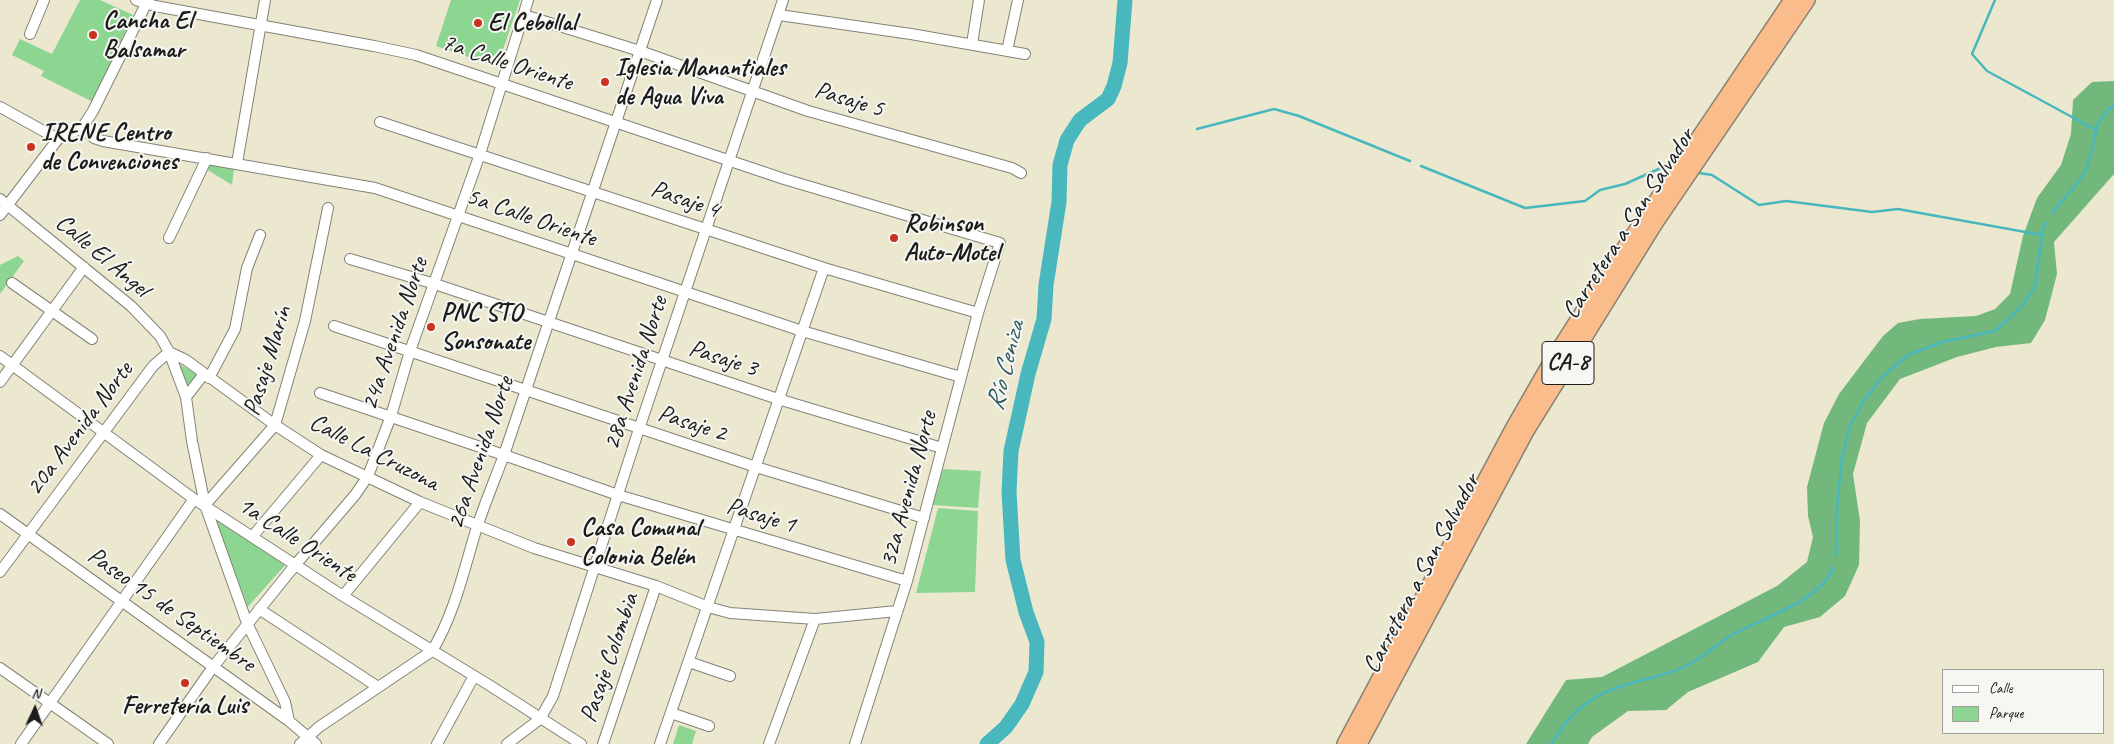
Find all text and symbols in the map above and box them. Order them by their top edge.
place label: Cancha El Balsamar [103,6,192,65]
place label: El Cebollal [488,8,576,38]
marker: El Cebollal [472,17,484,29]
street label: 7a Calle Oriente [438,28,576,98]
marker: Cancha El Balsamar [87,29,99,41]
place label: Iglesia Manantiales de Agua Viva [615,53,785,112]
street label: Pasaje 5 [811,75,887,125]
marker: Iglesia Manantiales de Agua Viva [599,76,611,88]
place label: IRENE Centro de Convenciones [41,118,178,177]
street label: Carretera a San Salvador [1556,123,1702,325]
marker: IRENE Centro de Convenciones [25,141,37,153]
street label: Pasaje 4 [647,174,723,226]
street label: 5a Calle Oriente [462,182,600,254]
street label: Calle El Ángel [49,208,155,304]
place label: Robinson Auto-Motel [904,209,1000,268]
marker: Robinson Auto-Motel [888,232,900,244]
street label: 24a Avenida Norte [355,254,435,414]
street label: 28a Avenida Norte [597,292,675,454]
place label: PNC STO Sonsonate [441,298,530,357]
street label: Pasaje Marín [237,302,299,420]
water label: Río Ceniza [980,318,1032,414]
marker: PNC STO Sonsonate [425,321,437,333]
street label: Pasaje 3 [685,334,761,384]
road number: CA-8 [1542,342,1594,384]
street label: 20a Avenida Norte [20,356,140,502]
street label: 26a Avenida Norte [441,373,521,533]
street label: Pasaje 2 [654,399,730,449]
street label: Calle La Cruzona [304,408,444,498]
street label: 32a Avenida Norte [874,408,944,570]
street label: Carretera a San Salvador [1357,469,1487,679]
street label: 1a Calle Oriente [232,491,362,589]
street label: Pasaje 1 [723,491,799,541]
place label: Casa Comunal Colonia Belén [581,513,700,572]
marker: Casa Comunal Colonia Belén [565,536,577,548]
street label: Paseo 15 de Septiembre [81,541,261,679]
street label: Pasaje Colombia [574,589,646,727]
legend [1942,669,2104,734]
marker: Ferretería Luis [179,677,191,689]
text: Calle [1989,679,2013,698]
north arrow [10,684,60,734]
text: N [31,685,41,702]
place label: Ferretería Luis [122,691,248,721]
text: Parque [1989,704,2023,723]

